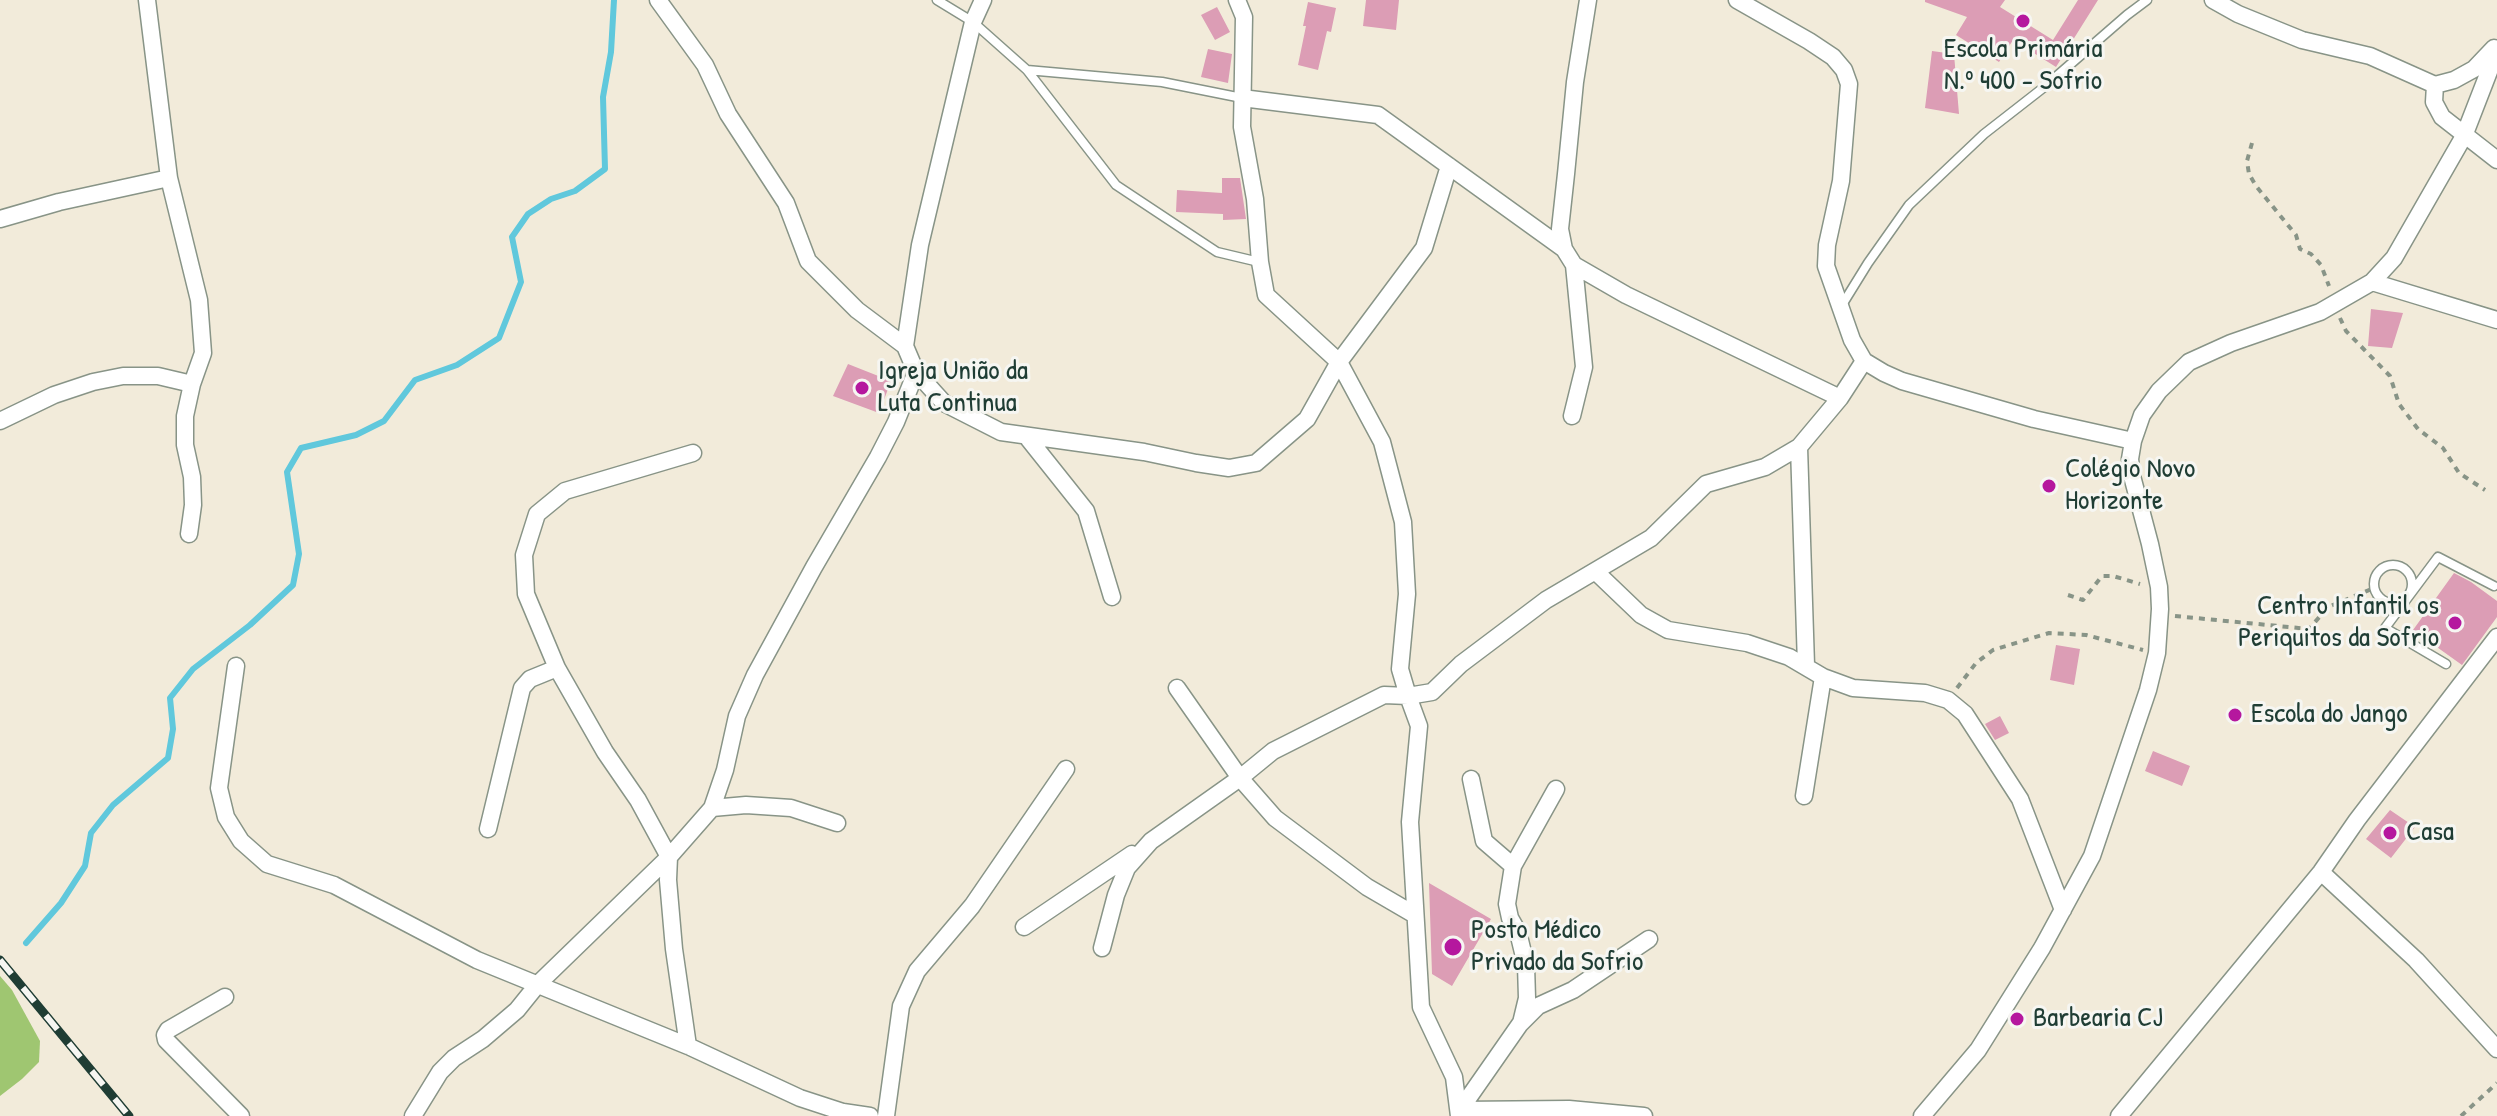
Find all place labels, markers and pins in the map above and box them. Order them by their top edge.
marker: Escola Primária N.º 400 - Sofrio [2014,12,2032,30]
place label: Escola Primária N.º 400 - Sofrio [1944,33,2102,99]
place label: Igreja União da Luta Continua [878,355,1028,421]
marker: Igreja União da Luta Continua [853,379,871,397]
place label: Colégio Novo Horizonte [2065,453,2195,519]
marker: Colégio Novo Horizonte [2040,477,2058,495]
place label: Centro Infantil os Periquitos da Sofrio [2238,590,2439,656]
marker: Centro Infantil os Periquitos da Sofrio [2446,614,2464,632]
place label: Escola do Jango [2251,698,2408,732]
marker: Escola do Jango [2226,706,2244,724]
place label: Casa [2406,816,2454,850]
marker: Casa [2381,824,2399,842]
place label: Posto Médico Privado da Sofrio [1471,914,1643,980]
marker: Posto Médico Privado da Sofrio [1442,936,1464,958]
place label: Barbearia CJ [2033,1002,2163,1036]
marker: Barbearia CJ [2008,1010,2026,1028]

